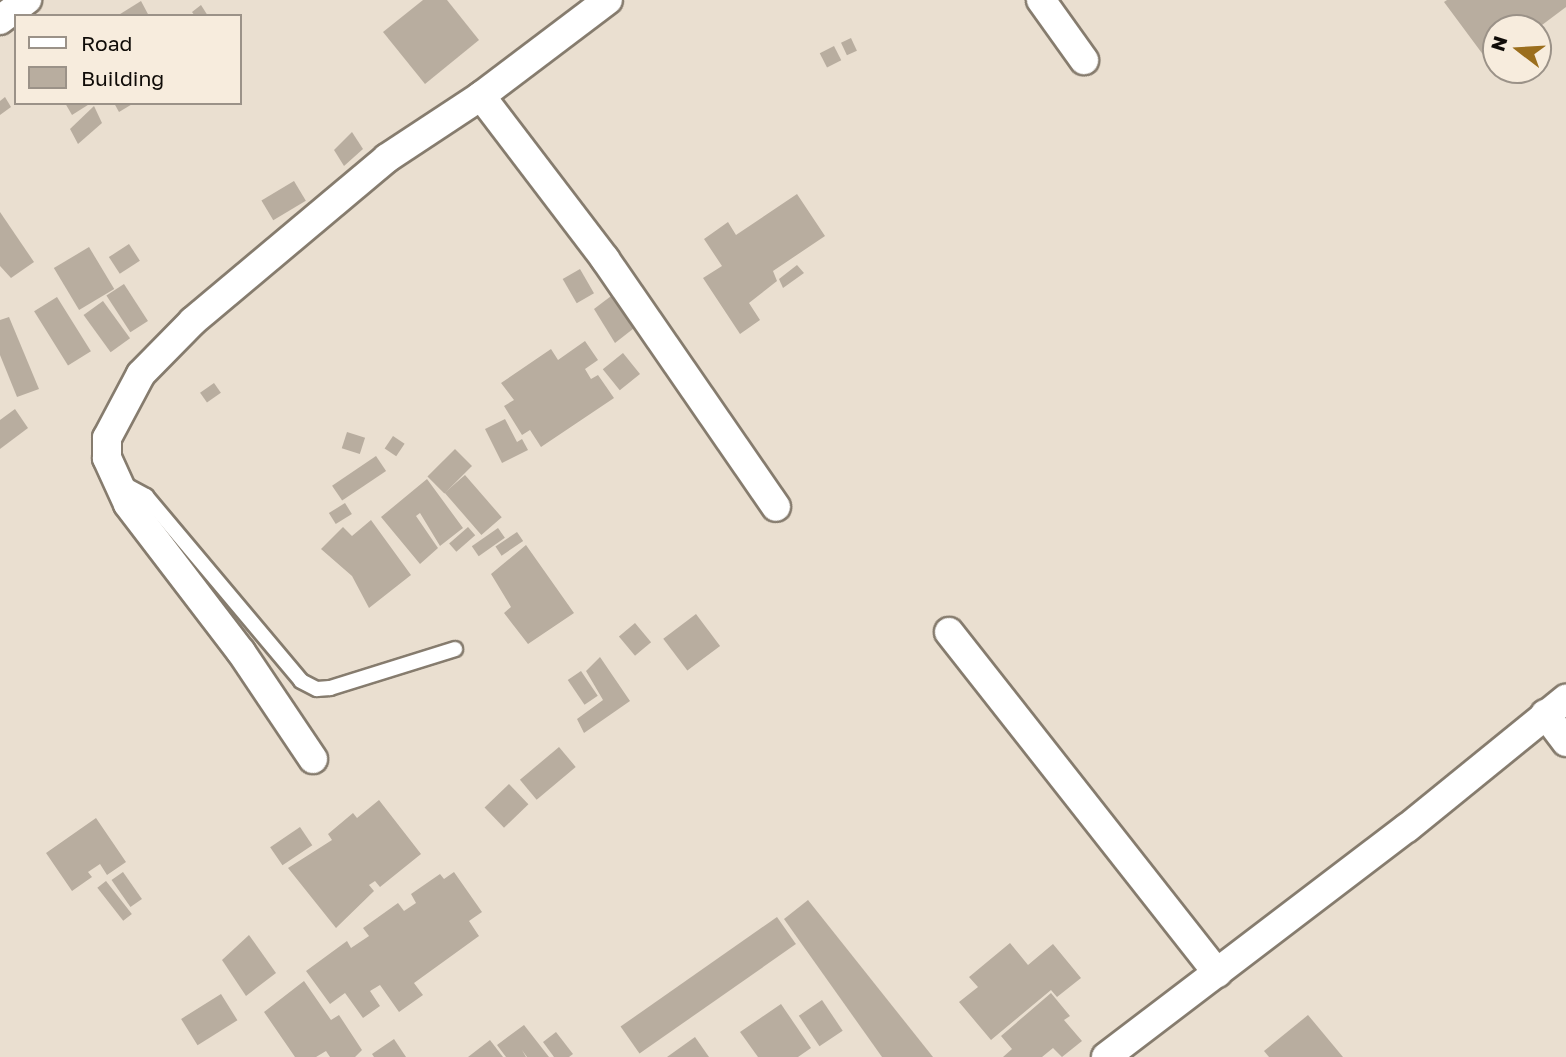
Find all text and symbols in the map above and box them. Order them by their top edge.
legend [14,14,242,105]
north arrow [1482,14,1552,84]
text: Road [81,30,132,56]
text: N [1485,33,1511,54]
text: Building [81,65,164,91]

